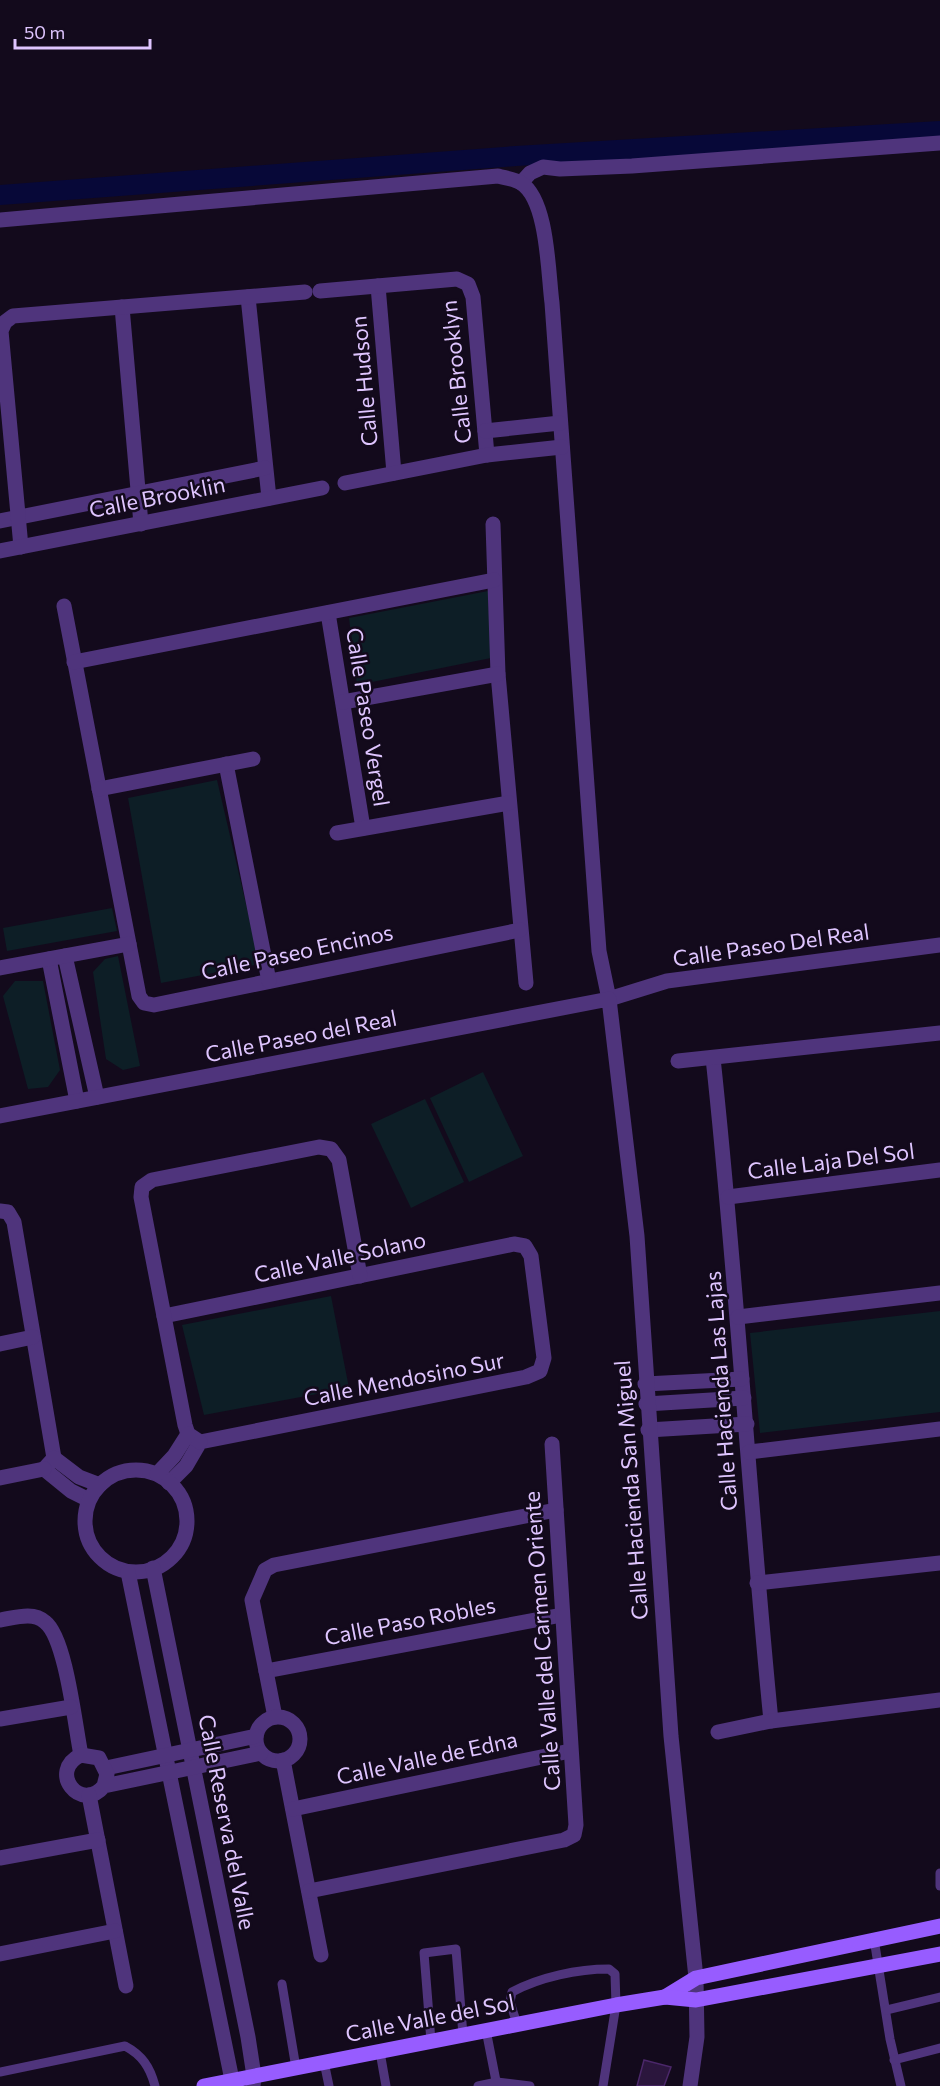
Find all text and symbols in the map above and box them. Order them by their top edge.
scale bar [15,12,150,50]
text: 50 m [24,21,65,43]
street label: Calle Brooklyn [435,299,476,445]
street label: Calle Hudson [344,315,383,447]
street label: Calle Brooklin [86,470,227,523]
street label: Calle Paseo Vergel [341,626,396,808]
street label: Calle Paseo Del Real [671,917,871,972]
street label: Calle Paseo Encinos [198,918,395,985]
street label: Calle Paseo del Real [203,1004,399,1067]
street label: Calle Laja Del Sol [746,1137,916,1184]
street label: Calle Valle Solano [252,1225,428,1288]
street label: Calle Hacienda Las Lajas [699,1270,742,1512]
street label: Calle Mendosino Sur [301,1346,507,1411]
street label: Calle Hacienda San Miguel [608,1359,653,1621]
street label: Calle Valle del Carmen Oriente [518,1490,565,1792]
street label: Calle Paso Robles [322,1591,498,1650]
street label: Calle Reserva del Valle [193,1712,262,1932]
street label: Calle Valle de Edna [334,1725,520,1790]
street label: Calle Valle del Sol [343,1988,517,2047]

